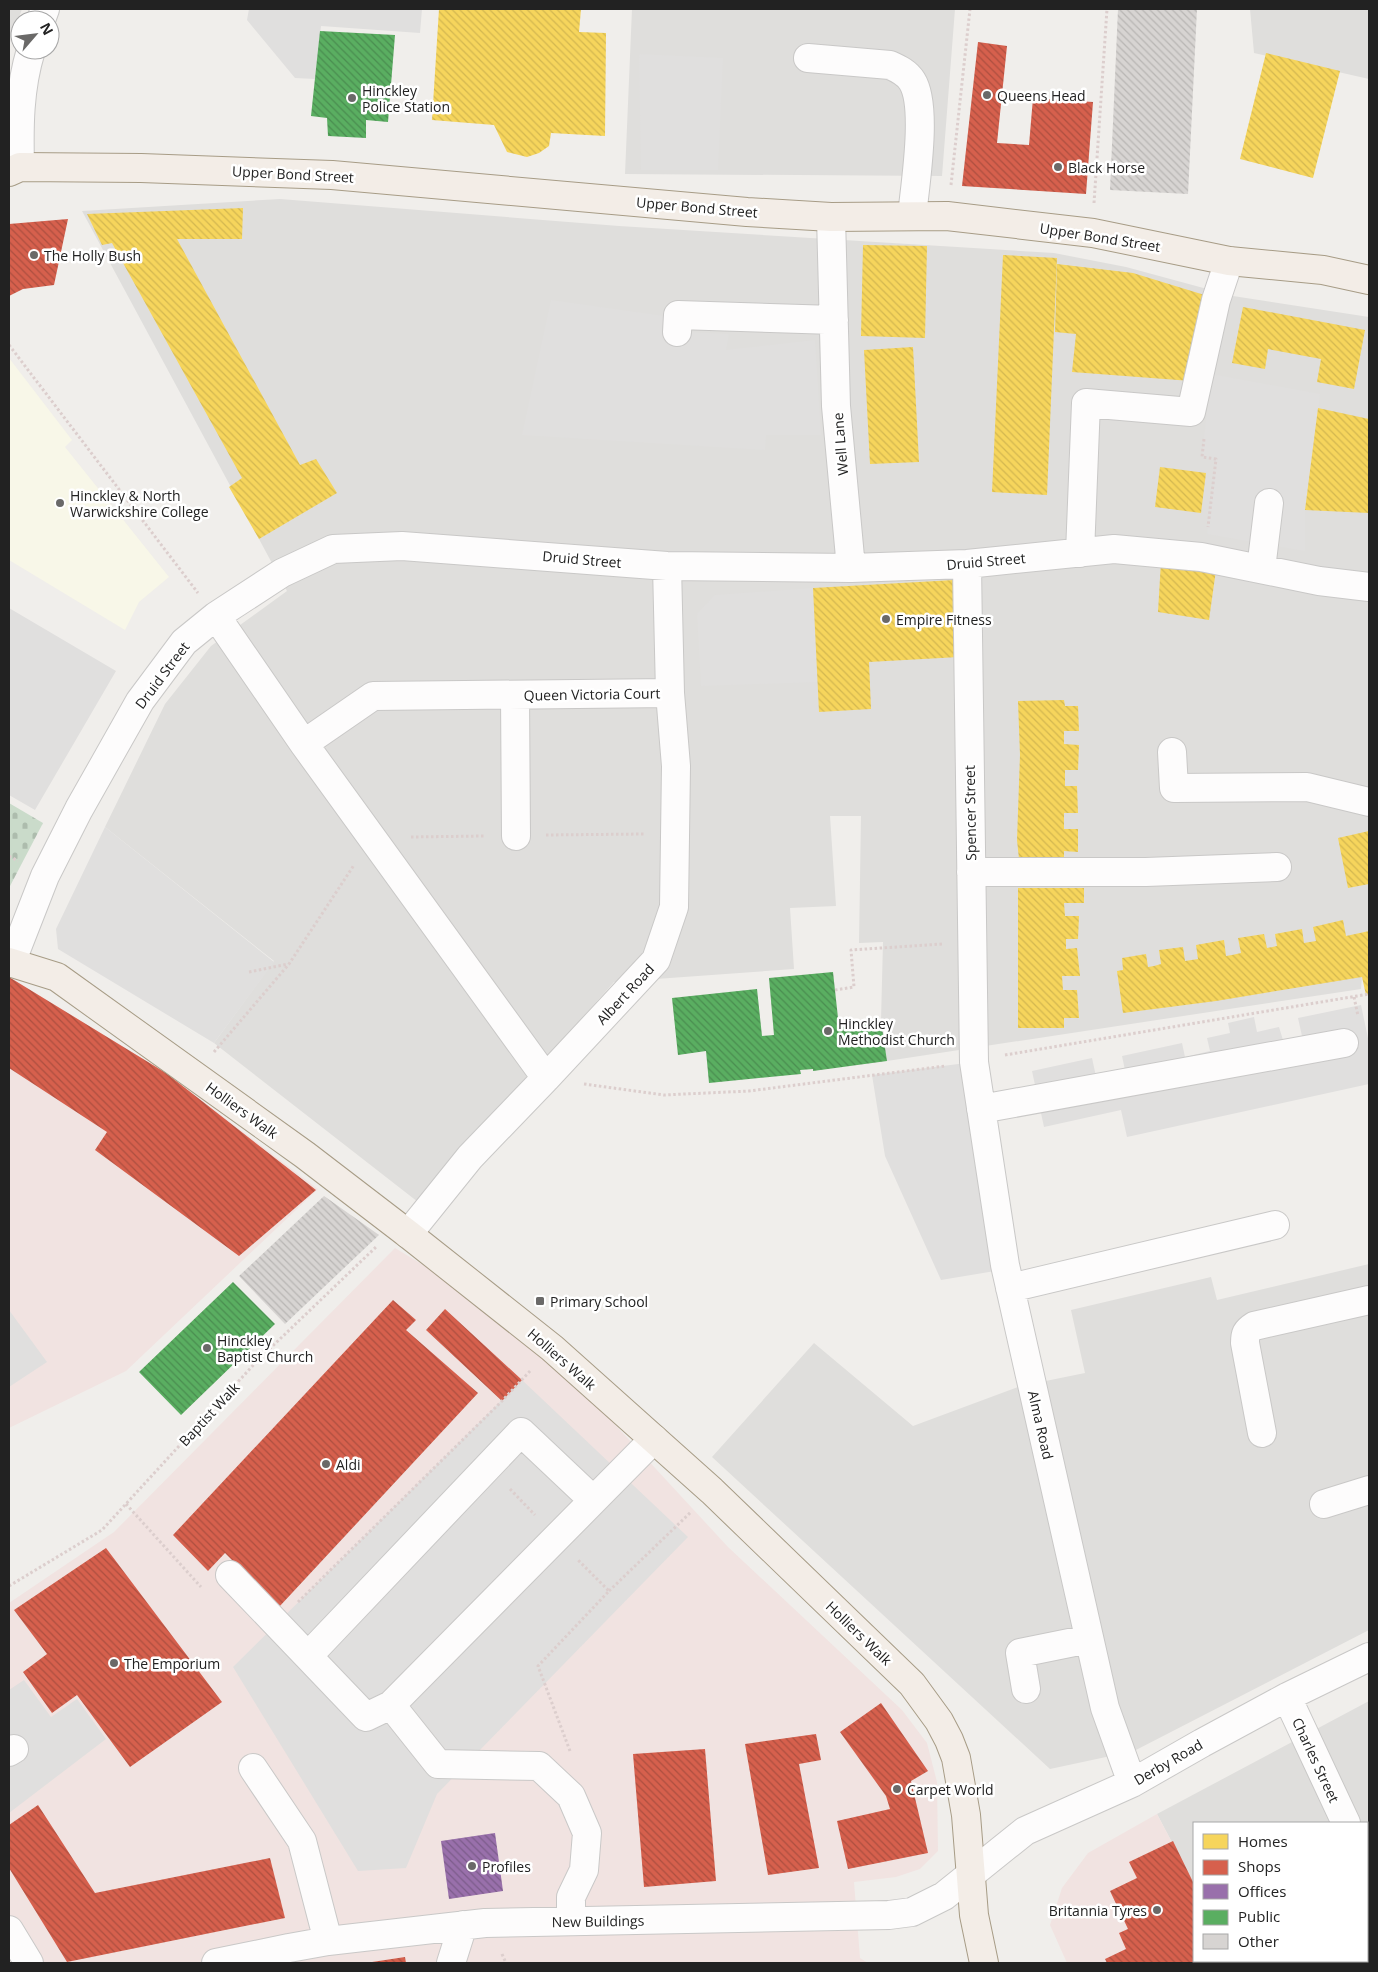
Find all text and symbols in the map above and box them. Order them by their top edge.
north arrow [10,10,60,60]
text: N [36,19,58,38]
place label: Hinckley Police Station [362,81,450,116]
place label: Queens Head [997,86,1086,105]
marker: Queens Head [981,89,993,101]
marker: Hinckley Police Station [346,92,358,104]
place label: Black Horse [1068,158,1145,177]
street label: Upper Bond Street [232,161,354,187]
marker: Black Horse [1052,161,1064,173]
street label: Upper Bond Street [635,192,759,222]
street label: Upper Bond Street [1038,218,1162,256]
place label: The Holly Bush [44,246,141,265]
marker: The Holly Bush [28,249,40,261]
street label: Well Lane [828,412,852,476]
place label: Hinckley & North Warwickshire College [70,486,209,521]
marker: Hinckley & North Warwickshire College [54,497,66,509]
street label: Druid Street [542,546,622,572]
street label: Druid Street [946,548,1026,574]
place label: Empire Fitness [896,610,992,629]
marker: Empire Fitness [880,613,892,625]
street label: Druid Street [131,638,193,712]
street label: Queen Victoria Court [524,683,660,705]
street label: Spencer Street [960,765,980,861]
street label: Albert Road [592,960,658,1028]
place label: Hinckley Methodist Church [838,1014,955,1049]
marker: Hinckley Methodist Church [822,1025,834,1037]
street label: Holliers Walk [202,1077,282,1143]
place label: Primary School [550,1292,648,1311]
marker: Primary School [534,1295,546,1307]
street label: Holliers Walk [524,1324,601,1394]
place label: Hinckley Baptist Church [217,1331,313,1366]
marker: Hinckley Baptist Church [201,1342,213,1354]
street label: Baptist Walk [174,1378,244,1450]
street label: Alma Road [1024,1389,1058,1461]
place label: Aldi [336,1455,361,1474]
marker: Aldi [320,1458,332,1470]
street label: Holliers Walk [822,1597,897,1670]
place label: The Emporium [124,1654,220,1673]
marker: The Emporium [108,1657,120,1669]
street label: Charles Street [1288,1714,1344,1806]
street label: Derby Road [1130,1735,1206,1789]
place label: Carpet World [907,1780,994,1799]
marker: Carpet World [891,1783,903,1795]
legend [1193,1822,1368,1962]
text: Homes [1238,1831,1288,1851]
text: Shops [1238,1856,1281,1876]
place label: Profiles [482,1857,531,1876]
marker: Profiles [466,1860,478,1872]
text: Offices [1238,1881,1286,1901]
place label: Britannia Tyres [1049,1901,1147,1920]
marker: Britannia Tyres [1151,1904,1163,1916]
text: Public [1238,1906,1280,1926]
street label: New Buildings [552,1911,645,1931]
text: Other [1238,1931,1279,1951]

